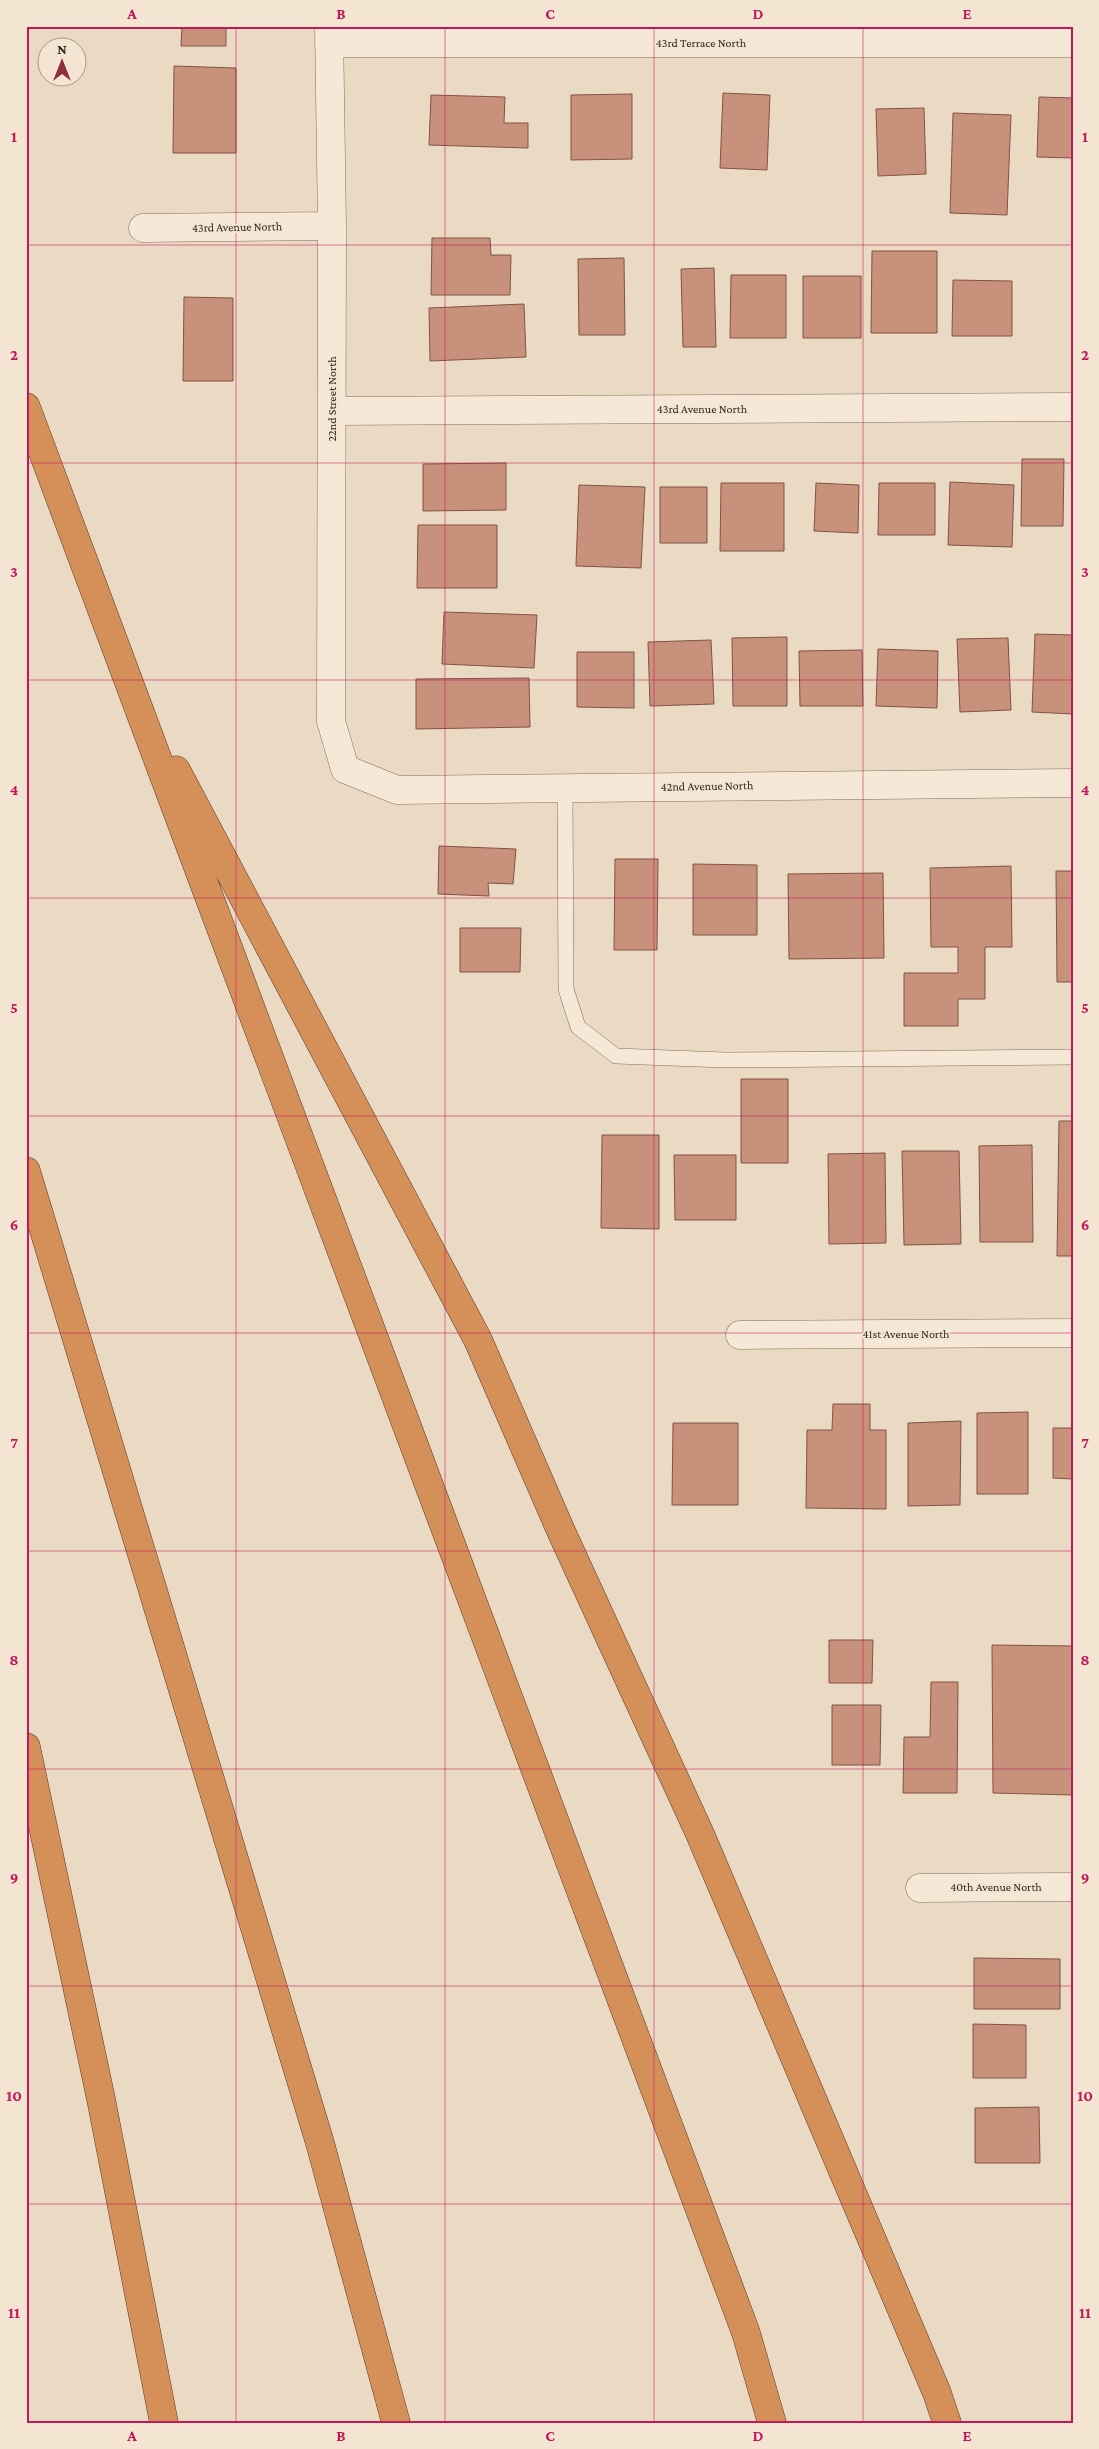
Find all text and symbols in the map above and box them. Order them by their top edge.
text: A [126,5,137,22]
text: B [336,5,346,22]
text: C [545,5,555,22]
text: D [752,5,764,22]
text: E [962,5,972,22]
street label: 43rd Terrace North [656,36,747,50]
north arrow [38,38,88,88]
text: N [57,41,67,57]
text: 1 [11,128,17,145]
text: 1 [1082,128,1088,145]
street label: 43rd Avenue North [192,219,283,235]
text: 2 [10,346,18,363]
text: 2 [1081,346,1089,363]
street label: 22nd Street North [325,356,339,442]
street label: 43rd Avenue North [657,402,748,416]
text: 3 [10,563,18,580]
text: 3 [1081,563,1089,580]
street label: 42nd Avenue North [660,778,754,794]
text: 4 [10,781,19,798]
text: 4 [1081,781,1090,798]
text: 5 [10,999,18,1016]
text: 5 [1081,999,1089,1016]
text: 6 [10,1216,18,1233]
text: 6 [1081,1216,1089,1233]
street label: 41st Avenue North [862,1327,950,1341]
text: 7 [10,1434,18,1451]
text: 7 [1081,1434,1089,1451]
text: 8 [9,1651,19,1668]
text: 8 [1080,1651,1090,1668]
text: 9 [10,1869,18,1886]
text: 9 [1081,1869,1089,1886]
street label: 40th Avenue North [950,1880,1042,1894]
text: 10 [6,2087,22,2104]
text: 10 [1077,2087,1093,2104]
text: 11 [8,2304,20,2321]
text: 11 [1079,2304,1091,2321]
text: A [126,2427,137,2444]
text: B [336,2427,346,2444]
text: C [545,2427,555,2444]
text: D [752,2427,764,2444]
text: E [962,2427,972,2444]

